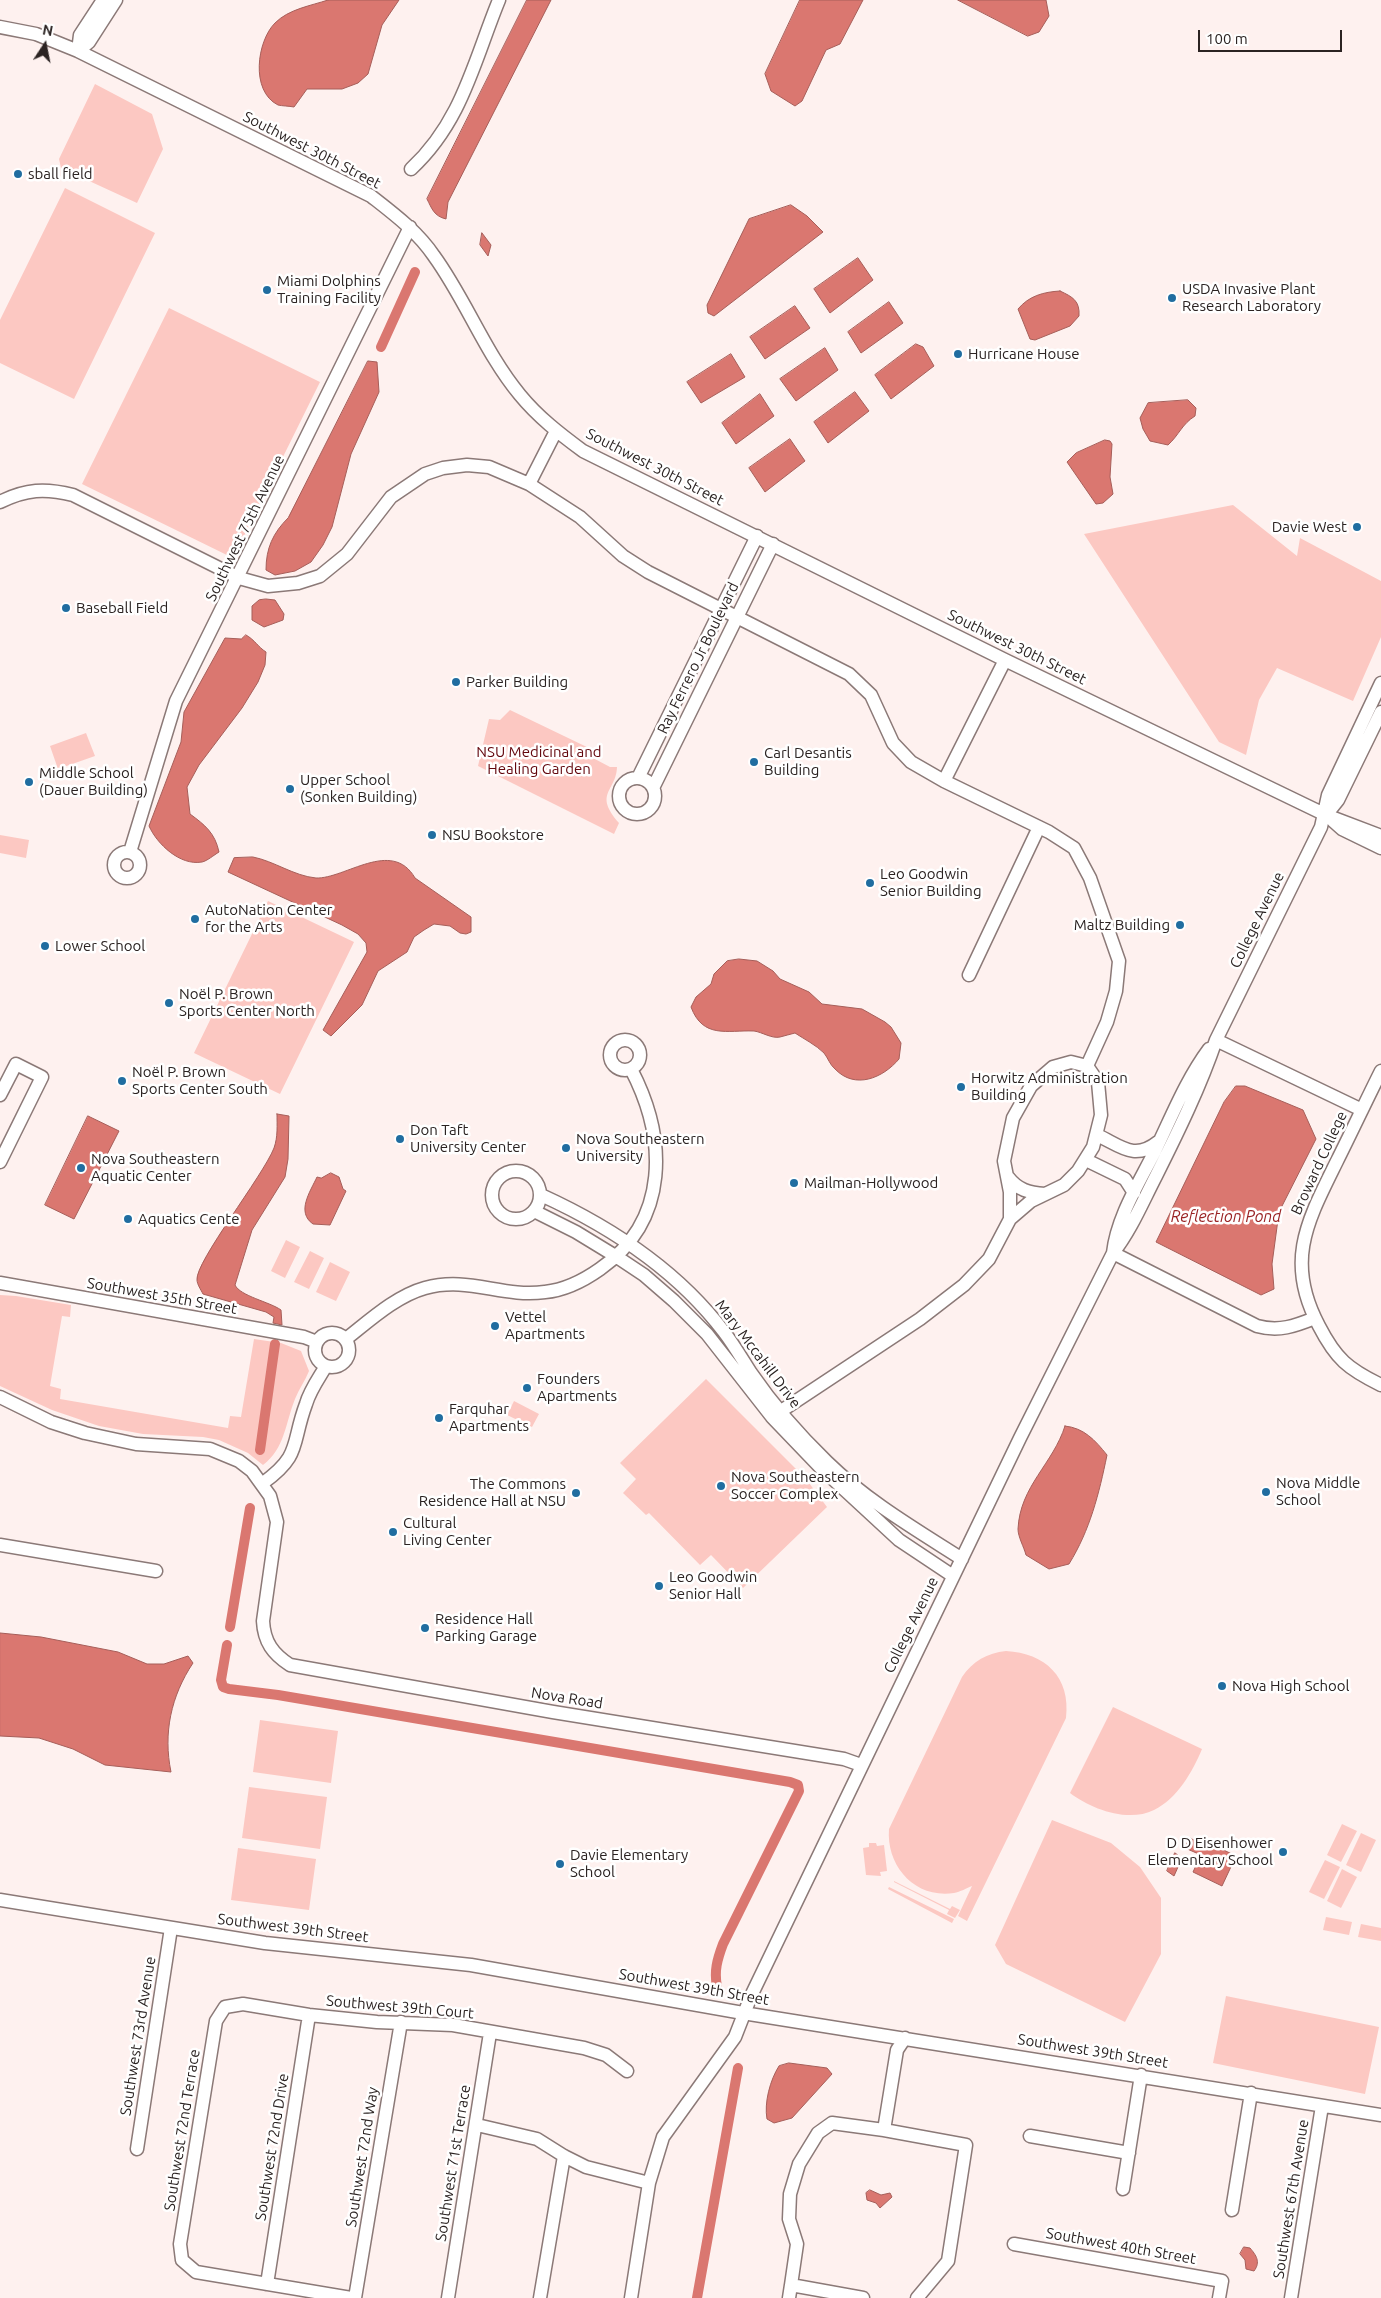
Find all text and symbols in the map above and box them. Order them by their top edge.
north arrow [20,20,70,70]
scale bar [1201,20,1345,52]
text: N [41,21,55,39]
text: 100 m [1206,30,1248,47]
street label: Southwest 30th Street [240,107,384,193]
place label: sball field [28,165,93,183]
marker: sball field [12,168,24,180]
place label: Miami Dolphins Training Facility [277,272,381,307]
place label: USDA Invasive Plant Research Laboratory [1182,280,1321,315]
marker: Miami Dolphins Training Facility [261,284,273,296]
marker: USDA Invasive Plant Research Laboratory [1166,292,1178,304]
place label: Hurricane House [968,345,1080,363]
marker: Hurricane House [952,348,964,360]
street label: Southwest 30th Street [583,424,727,510]
street label: Southwest 75th Avenue [202,452,288,604]
place label: Davie West [1272,518,1347,536]
marker: Davie West [1351,521,1363,533]
street label: Ray Ferrero Jr Boulevard [653,579,743,737]
place label: Baseball Field [76,599,168,617]
marker: Baseball Field [60,602,72,614]
street label: Southwest 30th Street [945,606,1089,688]
place label: Parker Building [466,673,568,691]
marker: Parker Building [450,676,462,688]
park label: NSU Medicinal and Healing Garden [476,743,602,778]
place label: Carl Desantis Building [764,744,852,779]
marker: Carl Desantis Building [748,756,760,768]
place label: Middle School (Dauer Building) [39,764,148,799]
place label: Upper School (Sonken Building) [300,771,417,806]
marker: Middle School (Dauer Building) [23,776,35,788]
marker: Upper School (Sonken Building) [284,783,296,795]
place label: NSU Bookstore [442,826,544,844]
marker: NSU Bookstore [426,829,438,841]
place label: Leo Goodwin Senior Building [880,865,982,900]
street label: College Avenue [1226,869,1288,971]
marker: Leo Goodwin Senior Building [864,877,876,889]
place label: AutoNation Center for the Arts [205,901,333,936]
marker: AutoNation Center for the Arts [189,913,201,925]
place label: Maltz Building [1074,916,1170,934]
marker: Maltz Building [1174,919,1186,931]
place label: Lower School [55,937,145,955]
marker: Lower School [39,940,51,952]
place label: Noël P. Brown Sports Center North [179,985,315,1020]
marker: Noël P. Brown Sports Center North [163,997,175,1009]
place label: Noël P. Brown Sports Center South [132,1063,268,1098]
place label: Horwitz Administration Building [971,1069,1128,1104]
marker: Noël P. Brown Sports Center South [116,1075,128,1087]
marker: Horwitz Administration Building [955,1081,967,1093]
street label: Broward College [1287,1108,1351,1218]
place label: Don Taft University Center [410,1121,526,1156]
place label: Nova Southeastern University [576,1130,704,1165]
marker: Don Taft University Center [394,1133,406,1145]
marker: Nova Southeastern University [560,1142,572,1154]
place label: Nova Southeastern Aquatic Center [91,1150,219,1185]
marker: Nova Southeastern Aquatic Center [75,1162,87,1174]
place label: Mailman-Hollywood [804,1174,938,1192]
marker: Mailman-Hollywood [788,1177,800,1189]
water label: Reflection Pond [1171,1207,1281,1227]
place label: Aquatics Cente [138,1210,239,1228]
marker: Aquatics Cente [122,1213,134,1225]
street label: Southwest 35th Street [86,1274,238,1318]
street label: Mary Mccahill Drive [711,1296,805,1412]
place label: Vettel Apartments [505,1308,585,1343]
marker: Vettel Apartments [489,1320,501,1332]
place label: Founders Apartments [537,1370,617,1405]
marker: Founders Apartments [521,1382,533,1394]
place label: Farquhar Apartments [449,1400,529,1435]
marker: Farquhar Apartments [433,1412,445,1424]
place label: Nova Southeastern Soccer Complex [731,1468,859,1503]
place label: Nova Middle School [1276,1474,1360,1509]
place label: The Commons Residence Hall at NSU [419,1475,566,1510]
marker: Nova Southeastern Soccer Complex [715,1480,727,1492]
marker: Nova Middle School [1260,1486,1272,1498]
marker: The Commons Residence Hall at NSU [570,1487,582,1499]
place label: Cultural Living Center [403,1514,492,1549]
marker: Cultural Living Center [387,1526,399,1538]
place label: Leo Goodwin Senior Hall [669,1568,757,1603]
street label: College Avenue [880,1574,942,1676]
marker: Leo Goodwin Senior Hall [653,1580,665,1592]
place label: Residence Hall Parking Garage [435,1610,537,1645]
marker: Residence Hall Parking Garage [419,1622,431,1634]
place label: Nova High School [1232,1677,1350,1695]
marker: Nova High School [1216,1680,1228,1692]
street label: Nova Road [530,1683,604,1713]
place label: D D Eisenhower Elementary School [1147,1834,1273,1869]
place label: Davie Elementary School [570,1846,688,1881]
marker: D D Eisenhower Elementary School [1277,1846,1289,1858]
marker: Davie Elementary School [554,1858,566,1870]
street label: Southwest 39th Street [216,1910,370,1946]
street label: Southwest 73rd Avenue [117,1955,159,2117]
street label: Southwest 39th Street [618,1965,770,2009]
street label: Southwest 39th Court [325,1992,475,2022]
street label: Southwest 39th Street [1016,2030,1170,2072]
street label: Southwest 72nd Terrace [160,2048,204,2212]
street label: Southwest 72nd Drive [251,2072,293,2222]
street label: Southwest 71st Terrace [432,2083,474,2243]
street label: Southwest 72nd Way [342,2086,382,2228]
street label: Southwest 67th Avenue [1270,2118,1312,2280]
street label: Southwest 40th Street [1045,2224,1197,2268]

